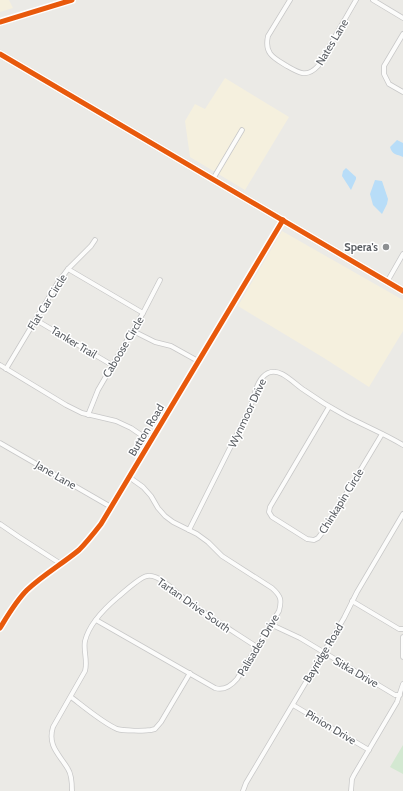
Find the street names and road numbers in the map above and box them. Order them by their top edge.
street label: Nates Lane [313,16,352,68]
street label: Flat Car Circle [24,271,70,333]
street label: Caboose Circle [99,314,147,380]
street label: Tanker Trail [48,323,100,361]
street label: Wynmoor Drive [225,376,269,450]
street label: Button Road [125,401,167,459]
street label: Jane Lane [32,457,79,492]
street label: Chinkapin Circle [315,465,367,536]
street label: Tartan Drive South [155,574,234,636]
street label: Palisades Drive [234,611,282,678]
street label: Bayridge Road [300,621,346,685]
street label: Sitka Drive [331,654,381,691]
street label: Pinion Drive [303,706,359,748]

